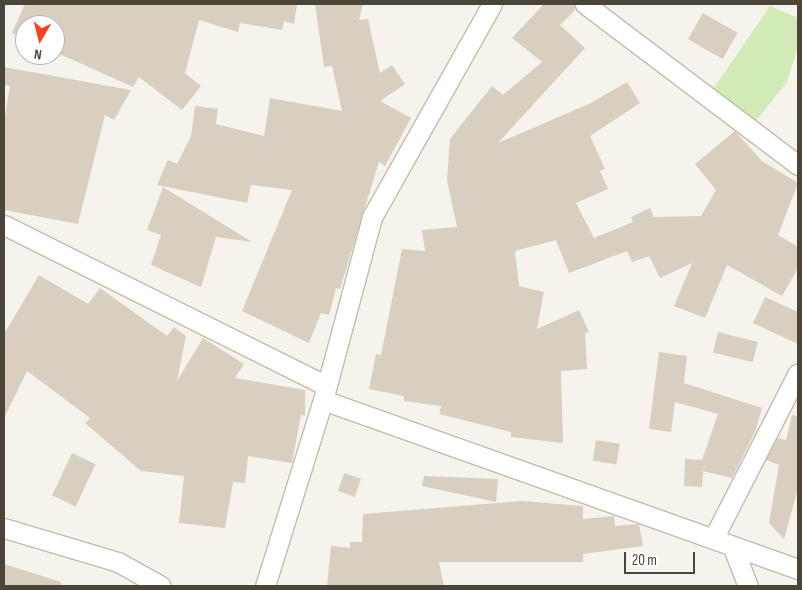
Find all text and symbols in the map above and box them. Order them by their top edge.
north arrow [15,15,65,65]
text: N [33,45,43,63]
scale bar [627,542,698,574]
text: 20 m [632,551,657,570]

